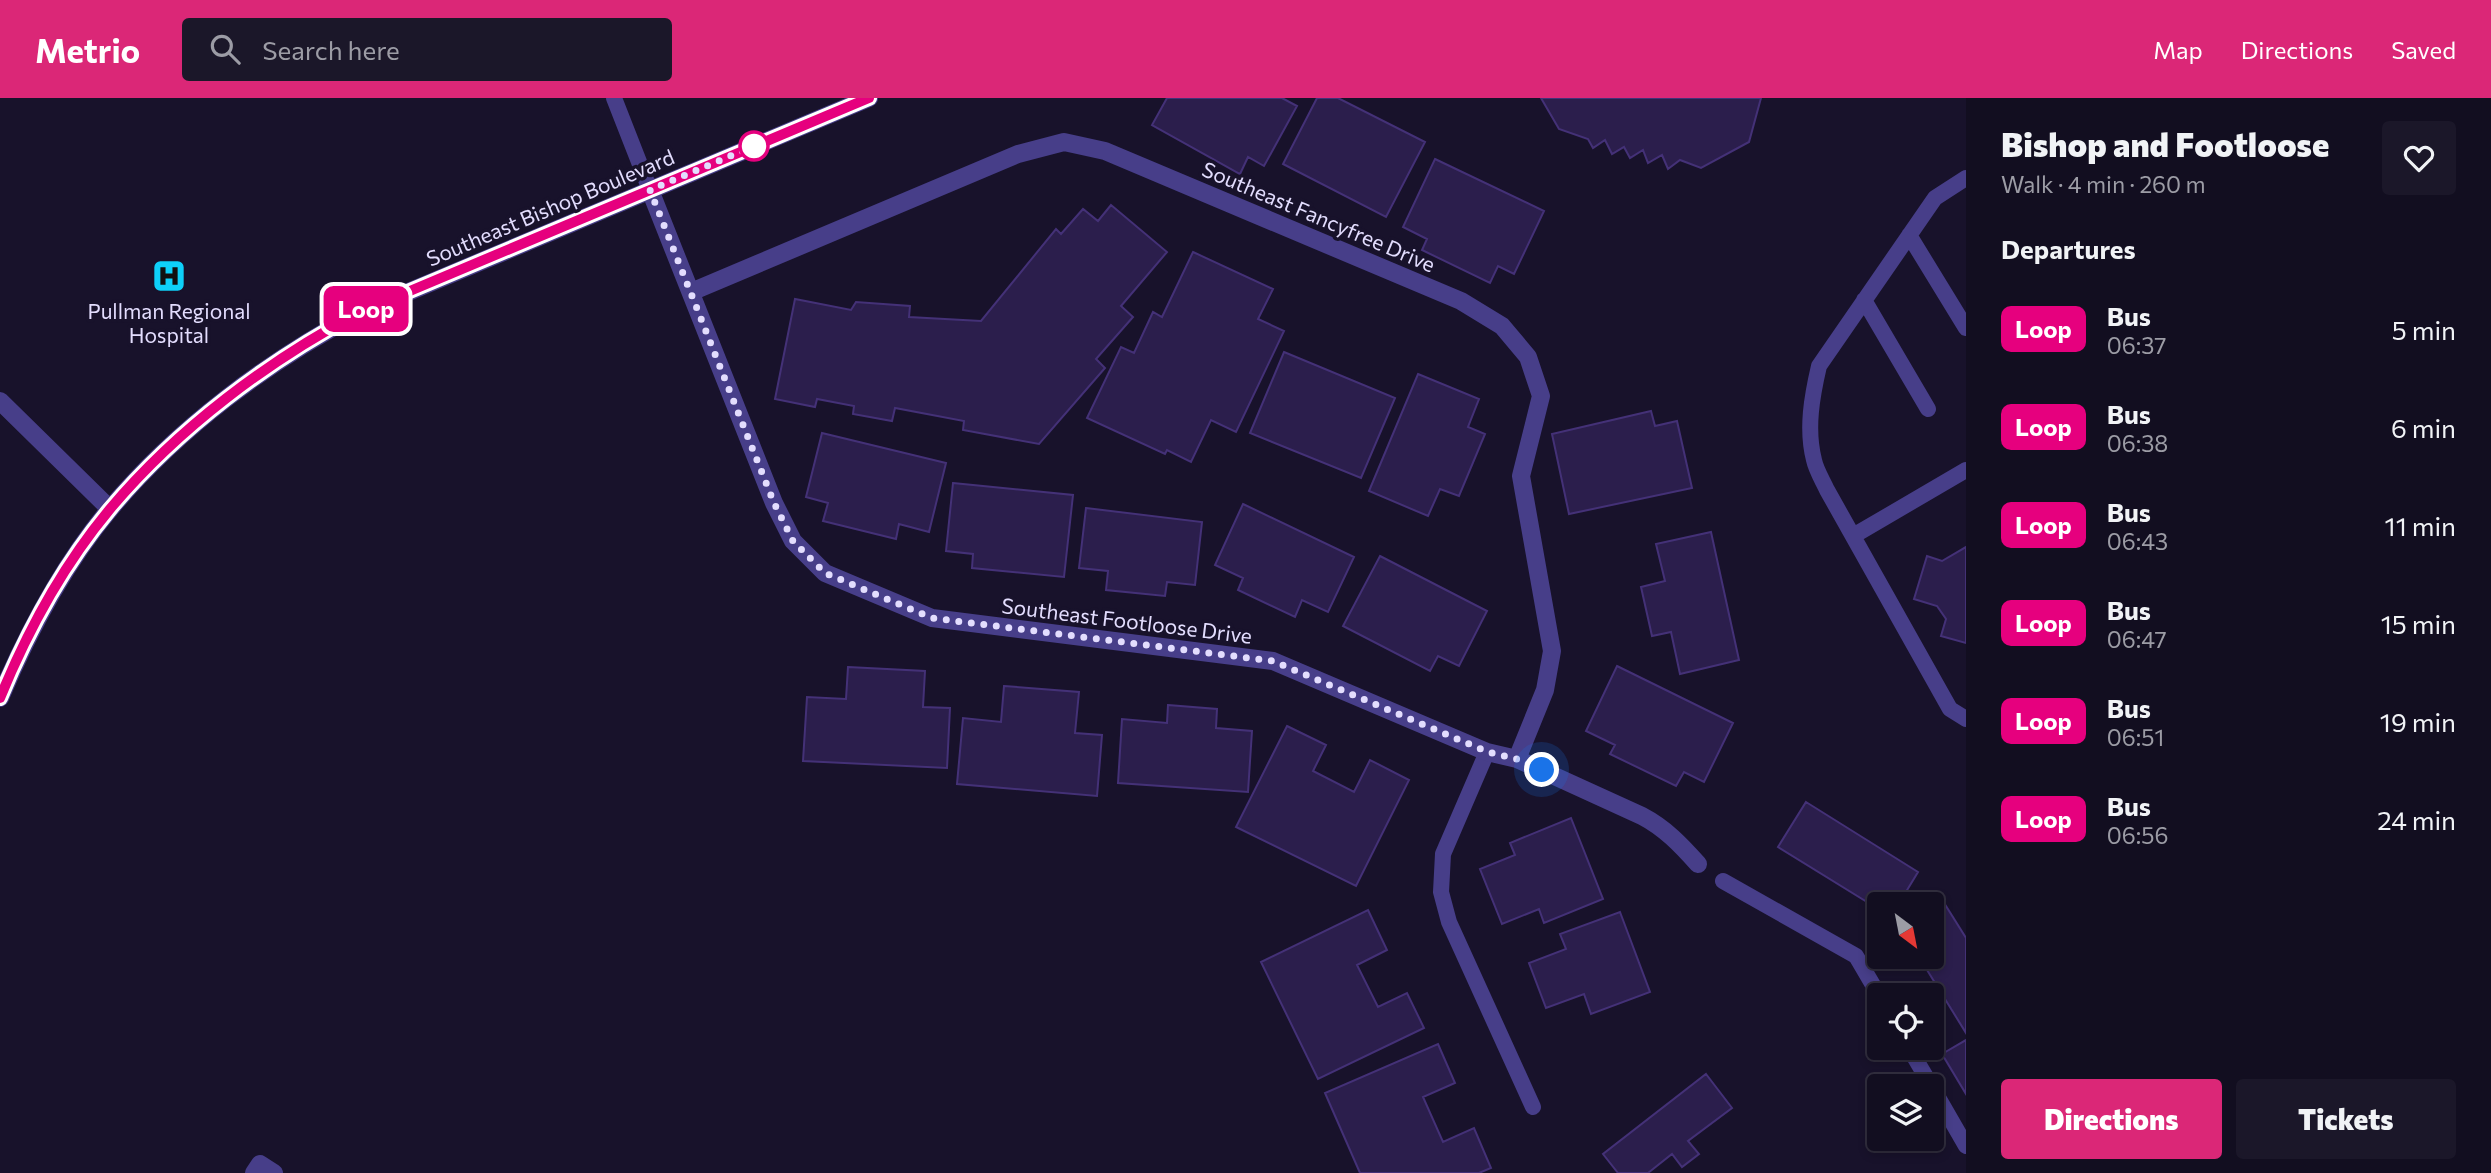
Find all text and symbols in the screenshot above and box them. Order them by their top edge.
search box [182,18,672,81]
text: Metrio [35,29,140,70]
icon: search [206,30,244,68]
text: Search here [262,34,400,65]
text: Map [2153,35,2203,64]
text: Directions [2241,35,2353,64]
text: Saved [2391,35,2456,64]
button: heart [2382,121,2456,195]
text: Bishop and Footloose [2001,123,2329,164]
unlabelled marker [739,131,769,161]
street label: Southeast Bishop Boulevard [422,143,678,271]
street label: Southeast Fancyfree Drive [1199,156,1439,276]
text: Walk · 4 min · 260 m [2001,170,2206,198]
text: Departures [2001,233,2136,264]
hospital icon: Pullman Regional Hospital [150,257,188,295]
line badge: Loop [317,286,415,332]
text: Loop [338,294,394,323]
place label: Pullman Regional Hospital [87,298,251,347]
text: Bus [2107,300,2151,331]
text: Loop [2015,314,2072,343]
text: 5 min [2392,314,2456,345]
text: 06:37 [2107,331,2166,359]
text: Bus [2107,398,2151,429]
text: Loop [2015,412,2072,441]
text: 6 min [2391,412,2456,443]
text: 06:38 [2107,429,2168,457]
text: Bus [2107,496,2151,527]
text: Loop [2015,510,2072,539]
text: 11 min [2385,510,2456,541]
text: 06:43 [2107,527,2168,555]
street label: Southeast Footloose Drive [1000,592,1254,648]
text: Bus [2107,594,2151,625]
text: Loop [2015,608,2072,637]
text: 15 min [2381,608,2456,639]
text: 06:47 [2107,625,2167,653]
text: Bus [2107,692,2151,723]
text: Loop [2015,706,2072,735]
text: 19 min [2380,706,2456,737]
text: 06:51 [2107,723,2164,751]
your location [1524,752,1559,787]
text: Bus [2107,790,2151,821]
text: Loop [2015,804,2072,833]
text: 24 min [2377,804,2456,835]
text: 06:56 [2107,821,2168,849]
north arrow [1867,892,1944,970]
map controls [1867,892,1944,1151]
button: locate [1867,983,1944,1060]
button: layers [1867,1074,1944,1151]
button: Directions [2001,1079,2222,1159]
button: Tickets [2236,1079,2456,1159]

